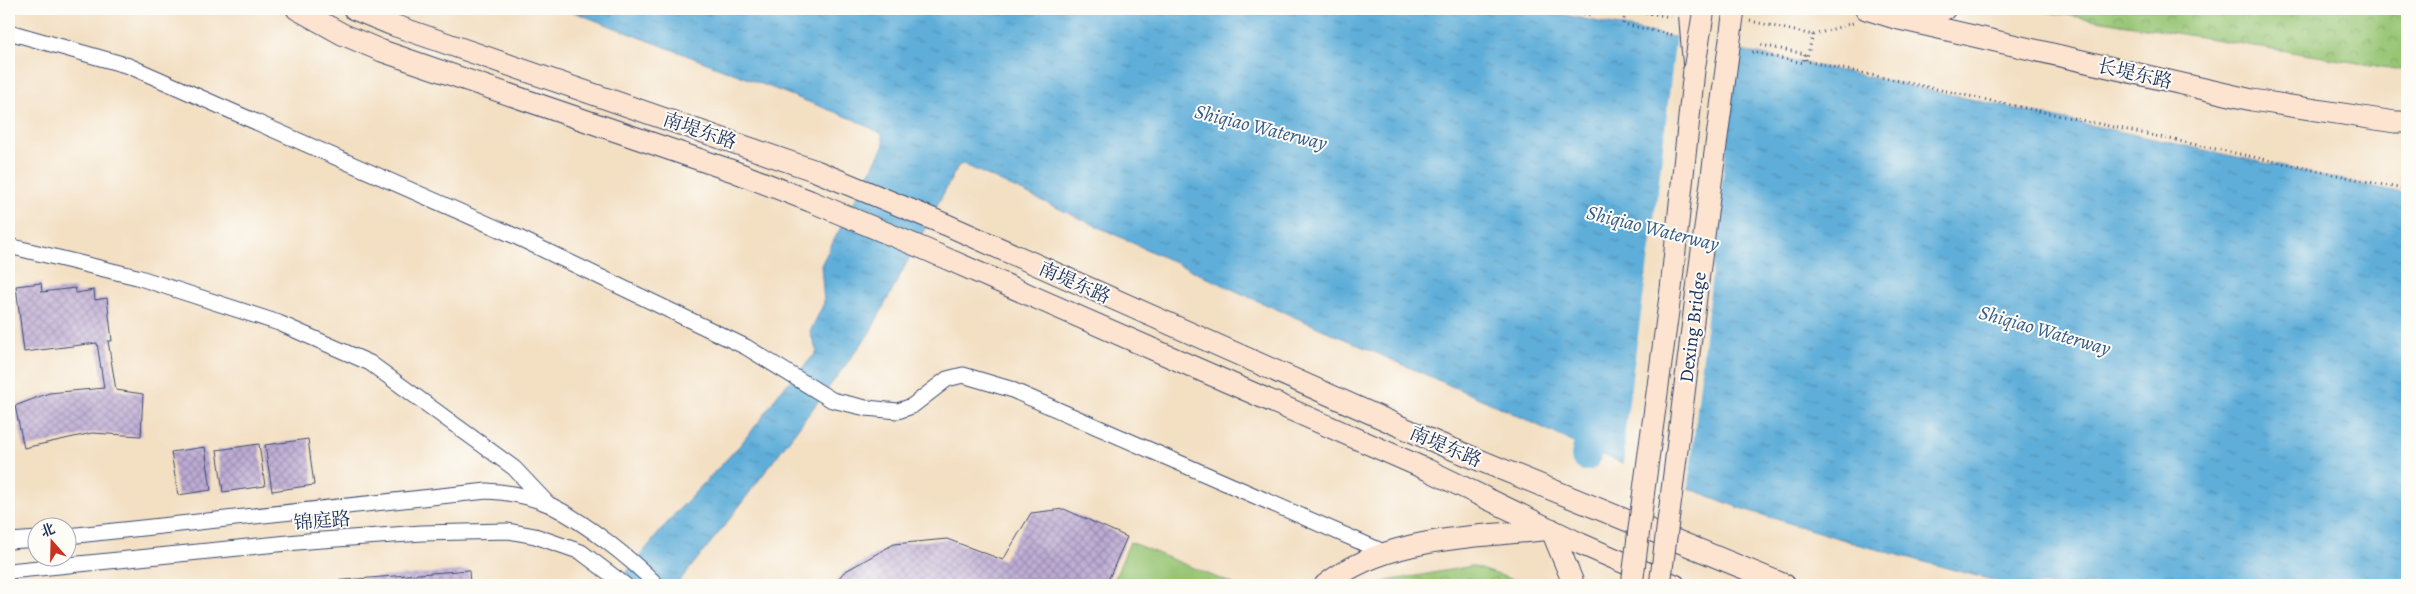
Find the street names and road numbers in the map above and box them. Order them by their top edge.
street label: 长堤东路 [2095,53,2175,95]
street label: 南堤东路 [660,106,740,156]
street label: 南堤东路 [1035,256,1115,310]
street label: Dexing Bridge [1673,270,1713,384]
street label: 南堤东路 [1406,420,1486,474]
street label: 锦庭路 [293,506,352,536]

